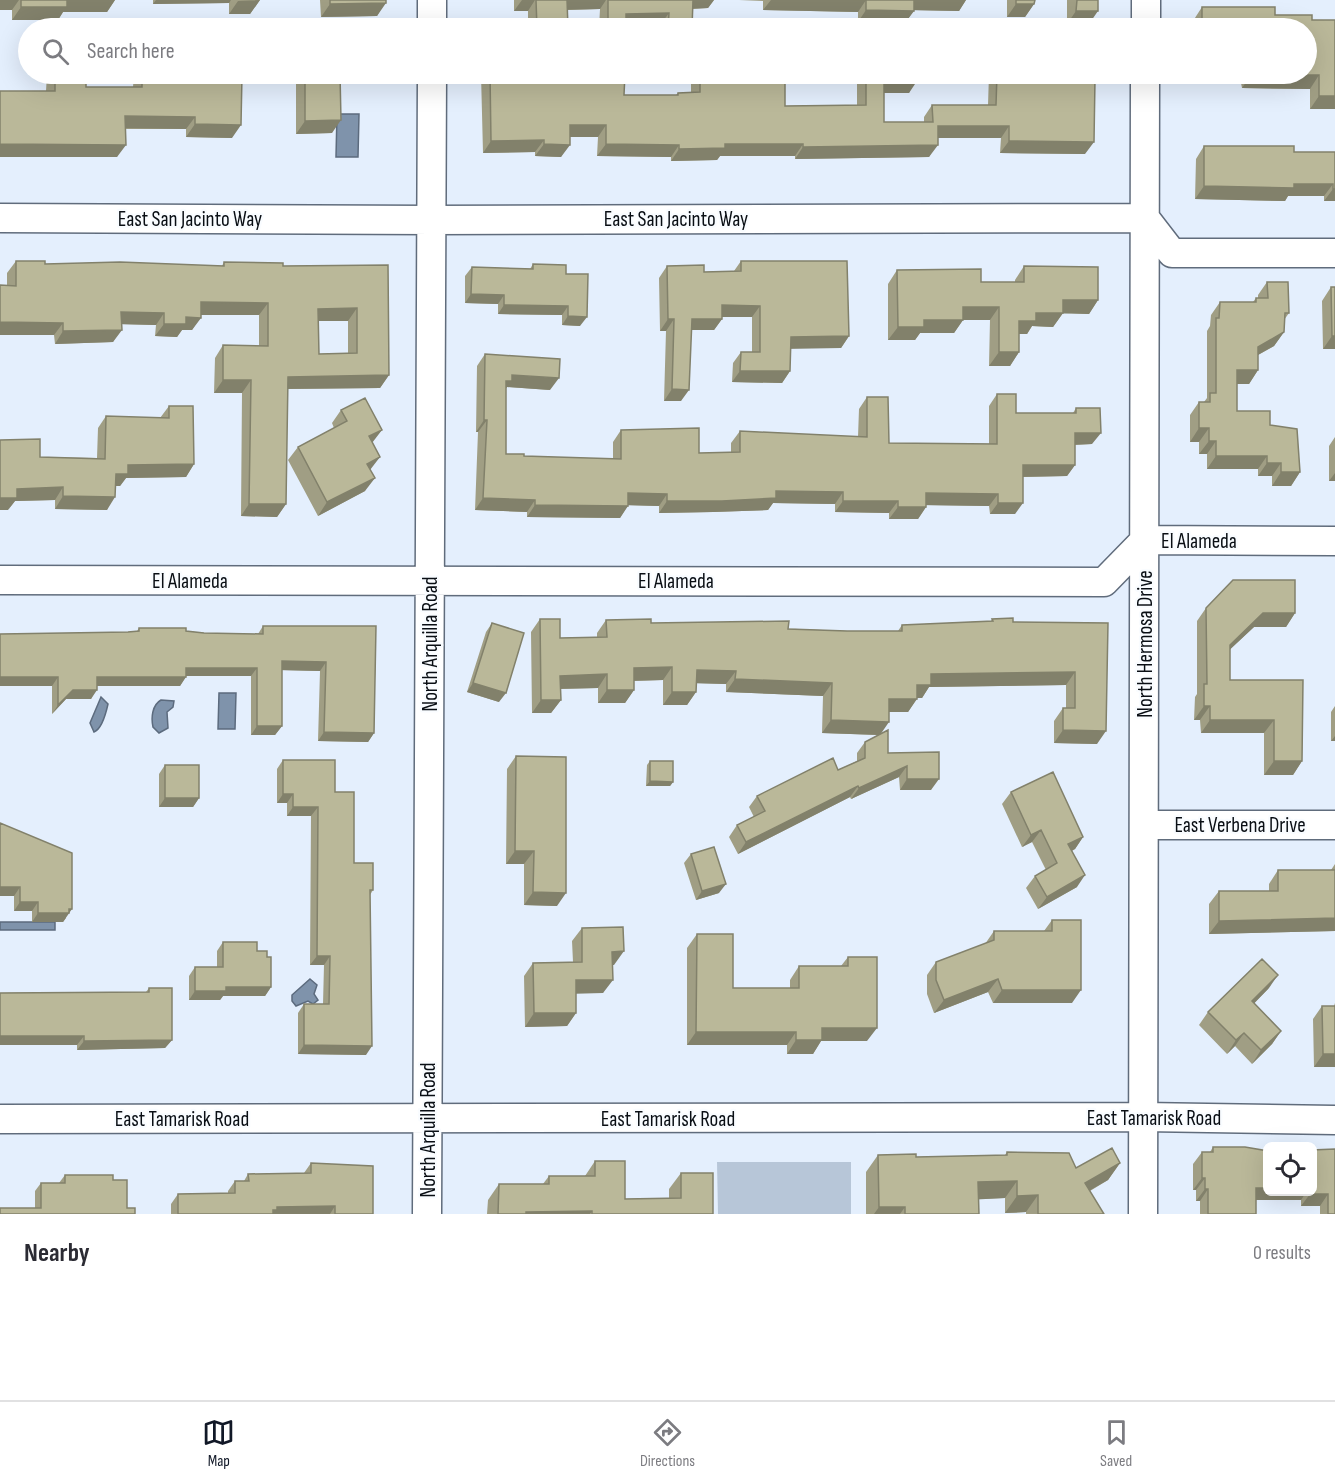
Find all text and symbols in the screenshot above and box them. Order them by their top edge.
search box [18,18,1317,84]
icon: search [39,35,72,68]
text: Search here [87,38,174,65]
street label: East San Jacinto Way [118,207,262,232]
street label: East San Jacinto Way [604,207,748,232]
street label: El Alameda [1161,529,1237,554]
street label: El Alameda [152,569,228,594]
street label: El Alameda [638,569,714,594]
street label: North Hermosa Drive [1133,570,1158,718]
street label: North Arquilla Road [418,576,443,712]
street label: East Verbena Drive [1174,813,1306,838]
street label: North Arquilla Road [416,1062,441,1198]
street label: East Tamarisk Road [1087,1106,1221,1131]
street label: East Tamarisk Road [115,1107,249,1132]
street label: East Tamarisk Road [601,1107,735,1132]
map controls [1263,1142,1317,1196]
button: locate [1263,1142,1317,1196]
text: Nearby [24,1238,90,1269]
text: 0 results [1253,1241,1311,1265]
tab: Map [202,1416,235,1471]
tab: Directions [640,1416,695,1471]
tab: Saved [1100,1416,1133,1471]

